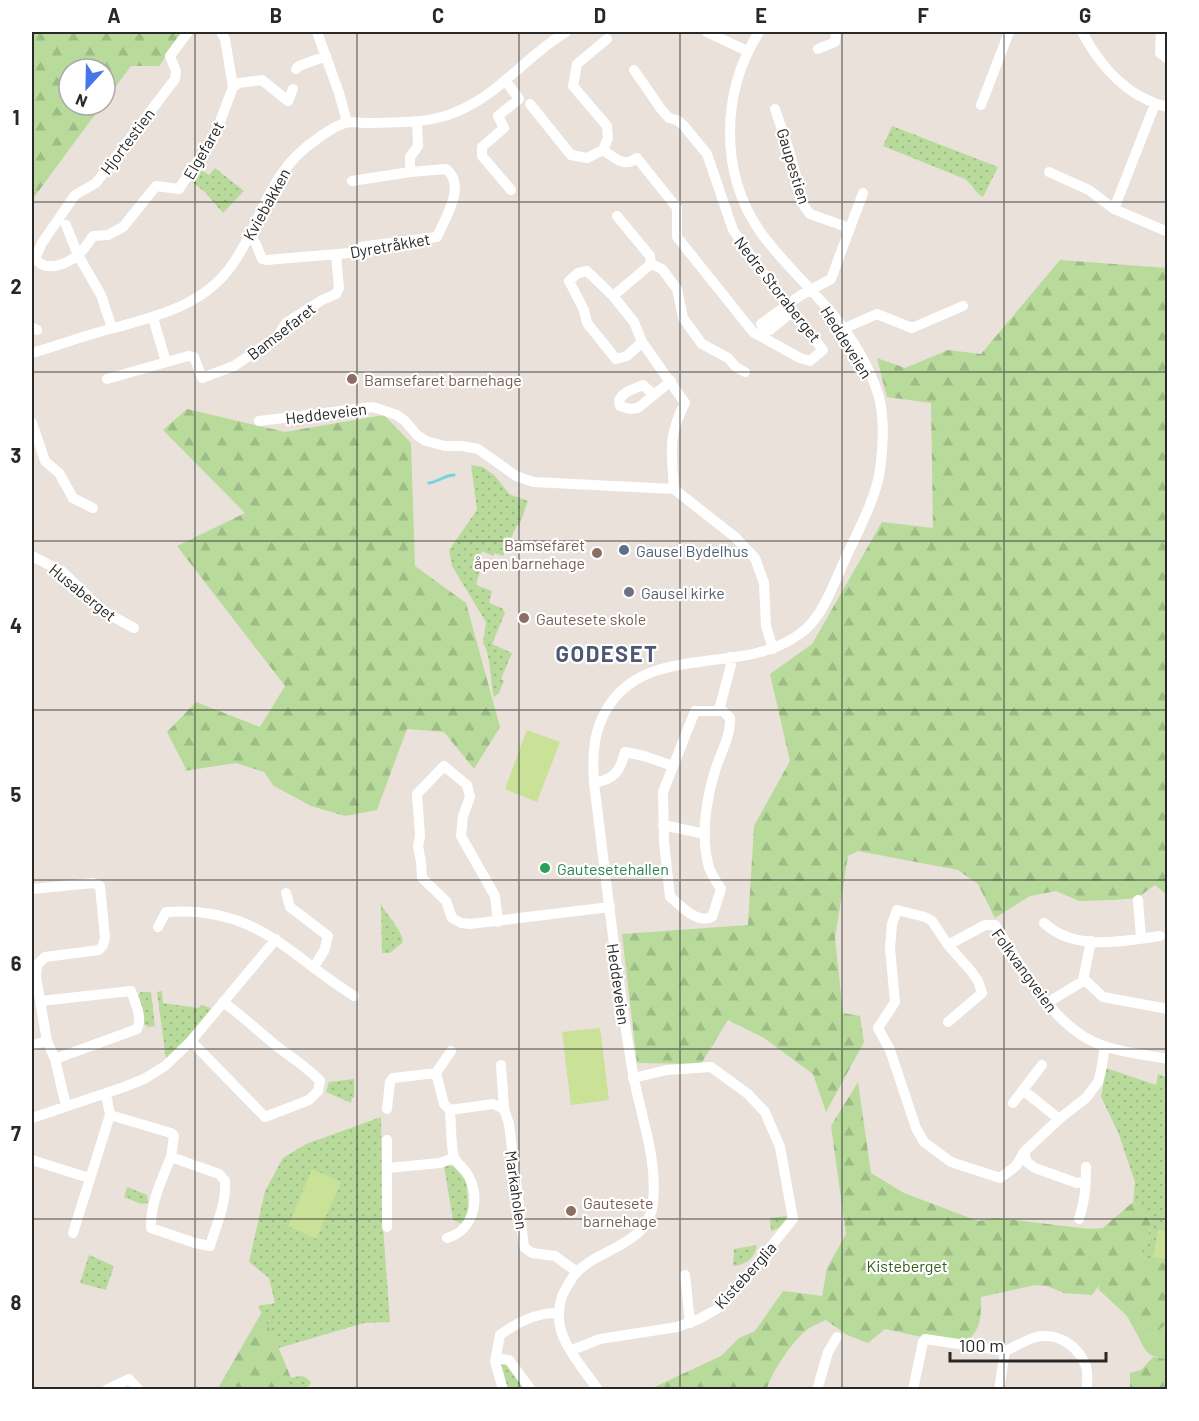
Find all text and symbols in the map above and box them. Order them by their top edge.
text: A [107,3,121,27]
text: B [270,3,282,27]
text: C [432,3,444,27]
text: D [594,3,606,27]
text: E [755,3,767,27]
text: F [917,3,929,27]
text: G [1079,3,1091,27]
north arrow [57,57,117,117]
text: N [73,91,90,112]
street label: Hjortestien [96,104,158,178]
text: 1 [12,105,20,129]
street label: Elgefaret [179,118,227,182]
street label: Gaupestien [773,126,815,206]
street label: Kviebakken [238,165,294,243]
street label: Dyretråkket [348,229,432,261]
street label: Nedre Storaberget [731,232,825,346]
text: 2 [10,274,22,298]
street label: Bamsefaret [243,299,319,363]
street label: Heddeveien [817,302,877,382]
place label: Bamsefaret barnehage [364,370,522,389]
marker: Bamsefaret barnehage [345,372,359,386]
street label: Heddeveien [284,399,368,427]
text: 3 [11,443,21,467]
place label: Bamsefaret åpen barnehage [474,535,585,572]
place label: Gausel Bydelhus [636,541,748,560]
marker: Gausel Bydelhus [617,543,631,557]
marker: Bamsefaret åpen barnehage [590,546,604,560]
street label: Husaberget [46,559,120,625]
place label: Gausel kirke [641,583,725,602]
marker: Gausel kirke [622,585,636,599]
place label: Gautesete skole [536,609,646,628]
marker: Gautesete skole [517,611,531,625]
text: 4 [10,613,22,637]
district label: GODESET [556,640,658,666]
text: 5 [11,782,22,806]
place label: Gautesetehallen [557,859,669,878]
marker: Gautesetehallen [538,861,552,875]
street label: Folkvangveien [988,924,1062,1016]
street label: Heddeveien [604,942,634,1026]
text: 6 [11,951,22,975]
text: 7 [11,1121,21,1145]
street label: Markaholen [502,1149,532,1231]
place label: Gautesete barnehage [583,1193,657,1230]
marker: Gautesete barnehage [564,1204,578,1218]
street label: Kisteberglia [710,1238,780,1312]
park label: Kisteberget [866,1256,948,1275]
text: 8 [11,1290,22,1314]
scale bar [950,1325,1106,1363]
text: 100 m [959,1334,1004,1356]

